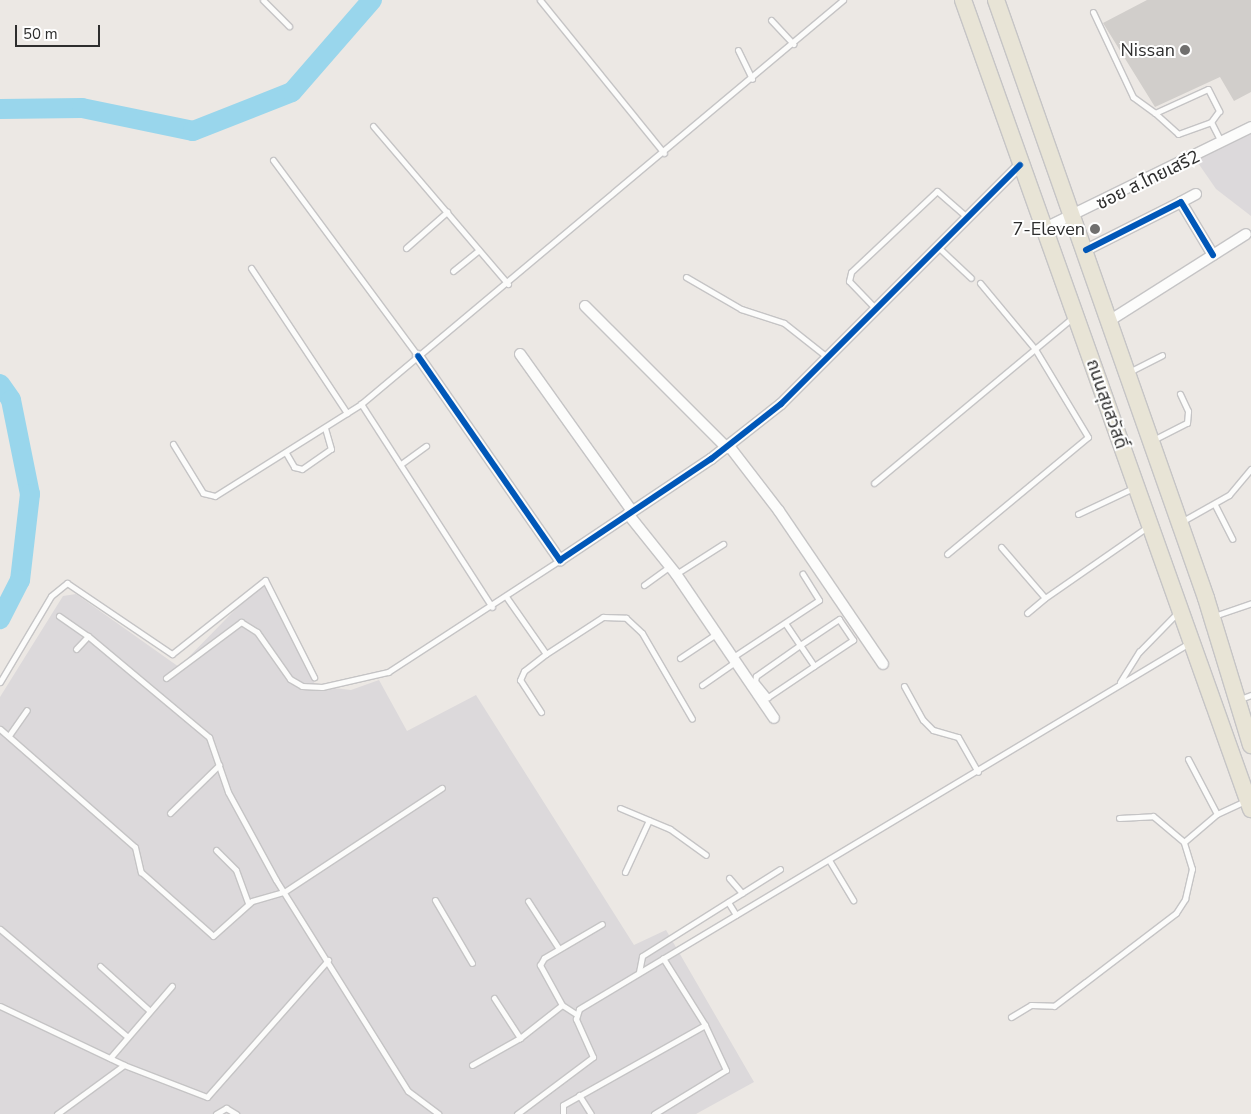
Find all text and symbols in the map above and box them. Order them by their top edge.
scale bar [18,15,102,47]
text: 50 m [23,24,58,44]
place label: Nissan [1120,39,1175,61]
marker: Nissan [1179,44,1191,56]
street label: ซอย ส.ไทยเสรี2 [1093,146,1203,214]
place label: 7-Eleven [1012,218,1085,240]
marker: 7-Eleven [1089,223,1101,235]
street label: ถนนสุขสวัสดิ์ [1082,356,1132,452]

